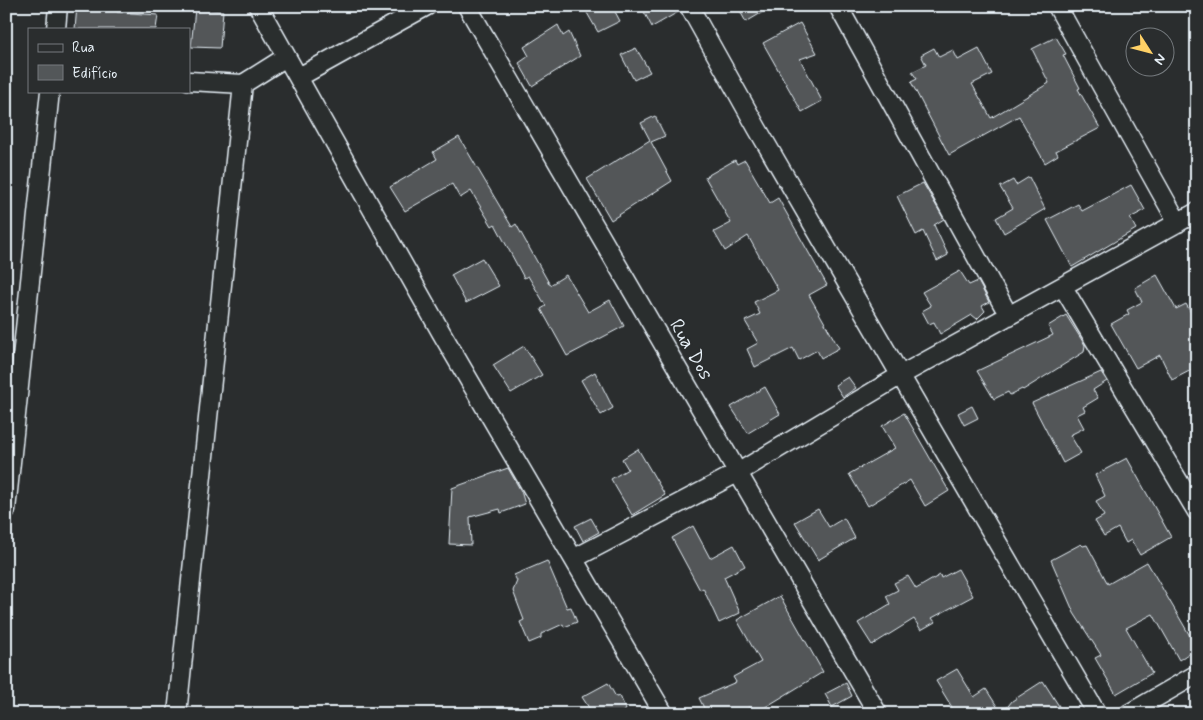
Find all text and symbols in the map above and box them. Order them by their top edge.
legend [28,28,190,92]
north arrow [1126,28,1176,78]
text: Rua [72,38,95,58]
text: N [1150,50,1170,68]
text: Edifício [72,64,117,84]
street label: Rua Dos [662,314,719,385]

